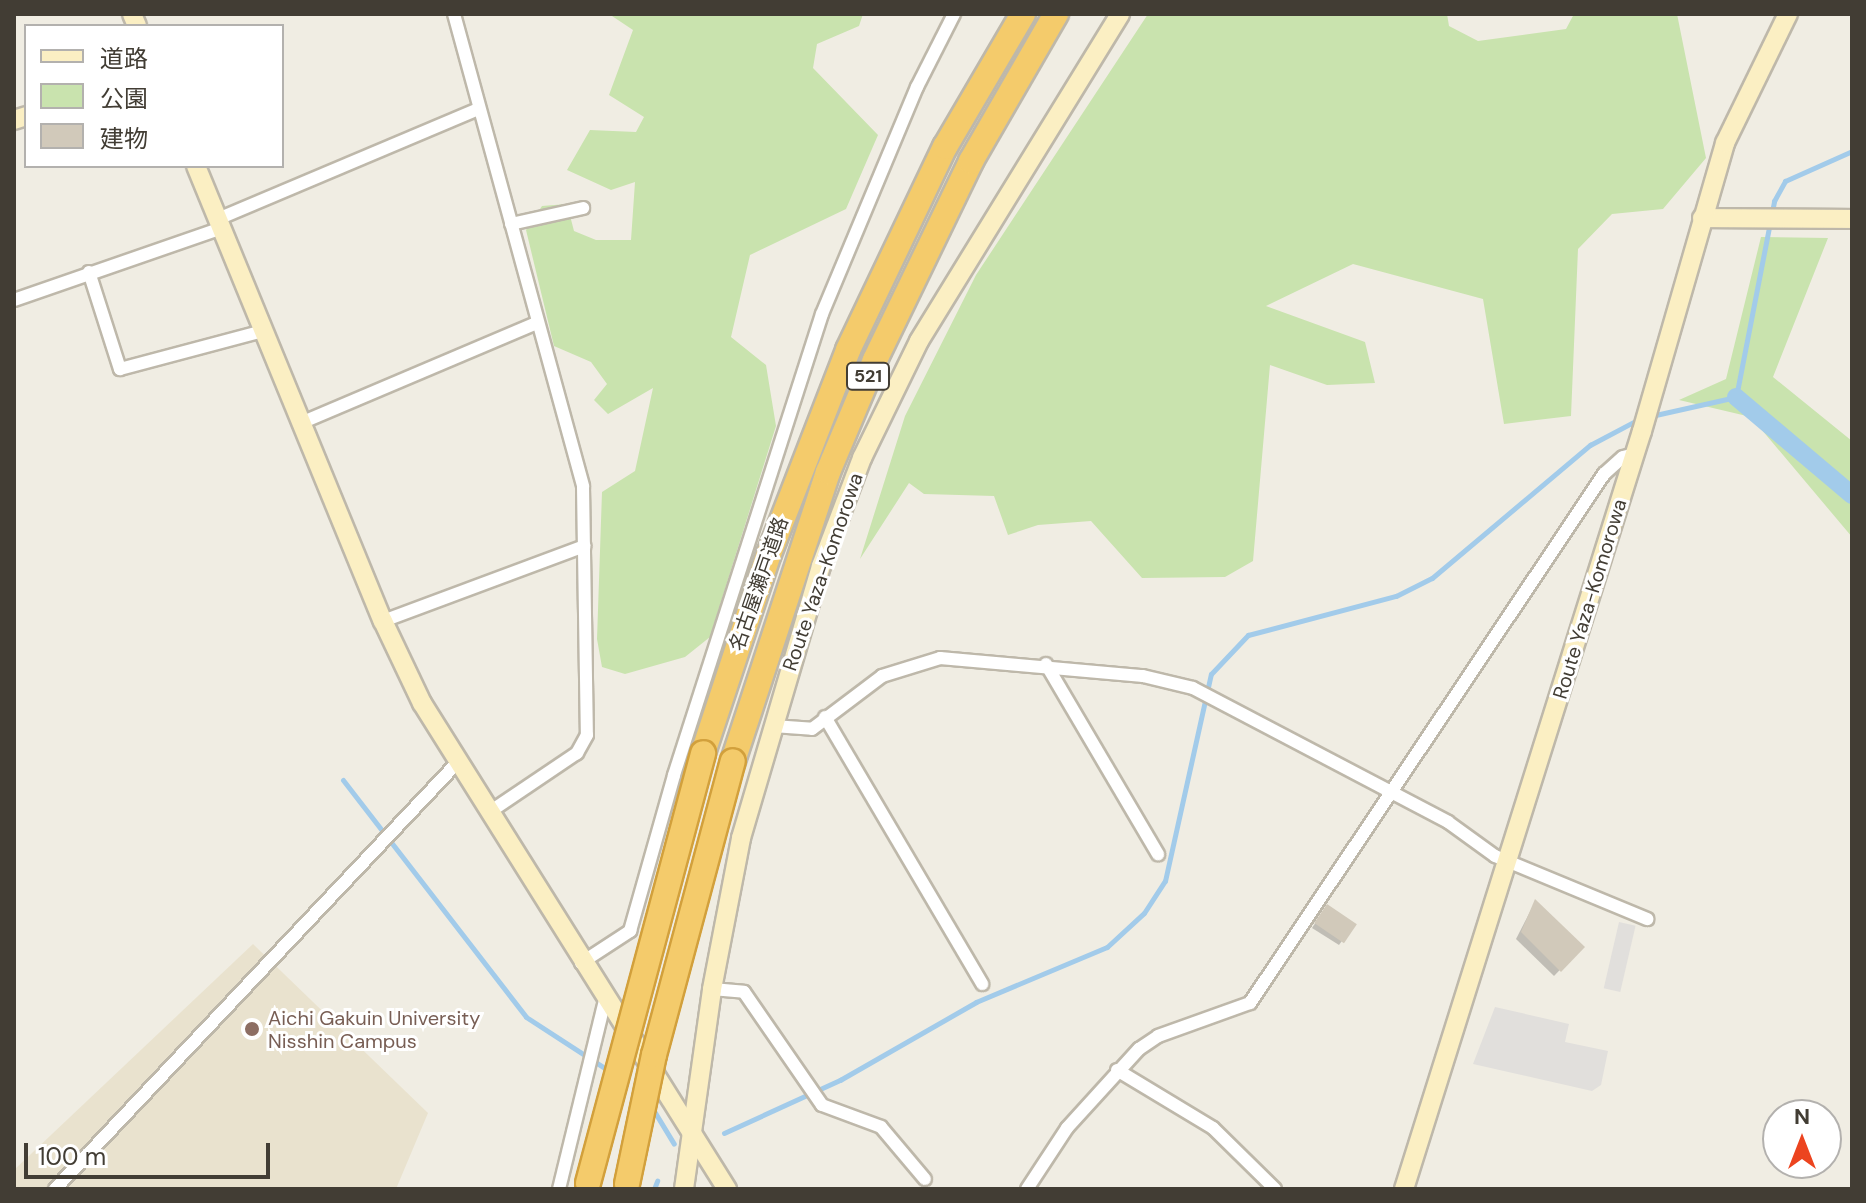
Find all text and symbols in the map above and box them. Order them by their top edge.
legend [24,24,284,168]
text: 道路 [100,43,148,74]
text: 公園 [100,83,148,114]
text: 建物 [100,123,148,154]
road number: 521 [844,362,892,390]
street label: Route Yaza-Komorowa [778,470,868,674]
street label: Route Yaza-Komorowa [1548,496,1632,702]
street label: 名古屋瀬戸道路 [725,514,793,654]
place label: Aichi Gakuin University Nisshin Campus [268,1006,480,1053]
marker: Aichi Gakuin University Nisshin Campus [243,1020,261,1038]
north arrow [1762,1099,1842,1179]
text: N [1794,1102,1810,1131]
scale bar [28,1127,274,1177]
text: 100 m [38,1141,106,1172]

